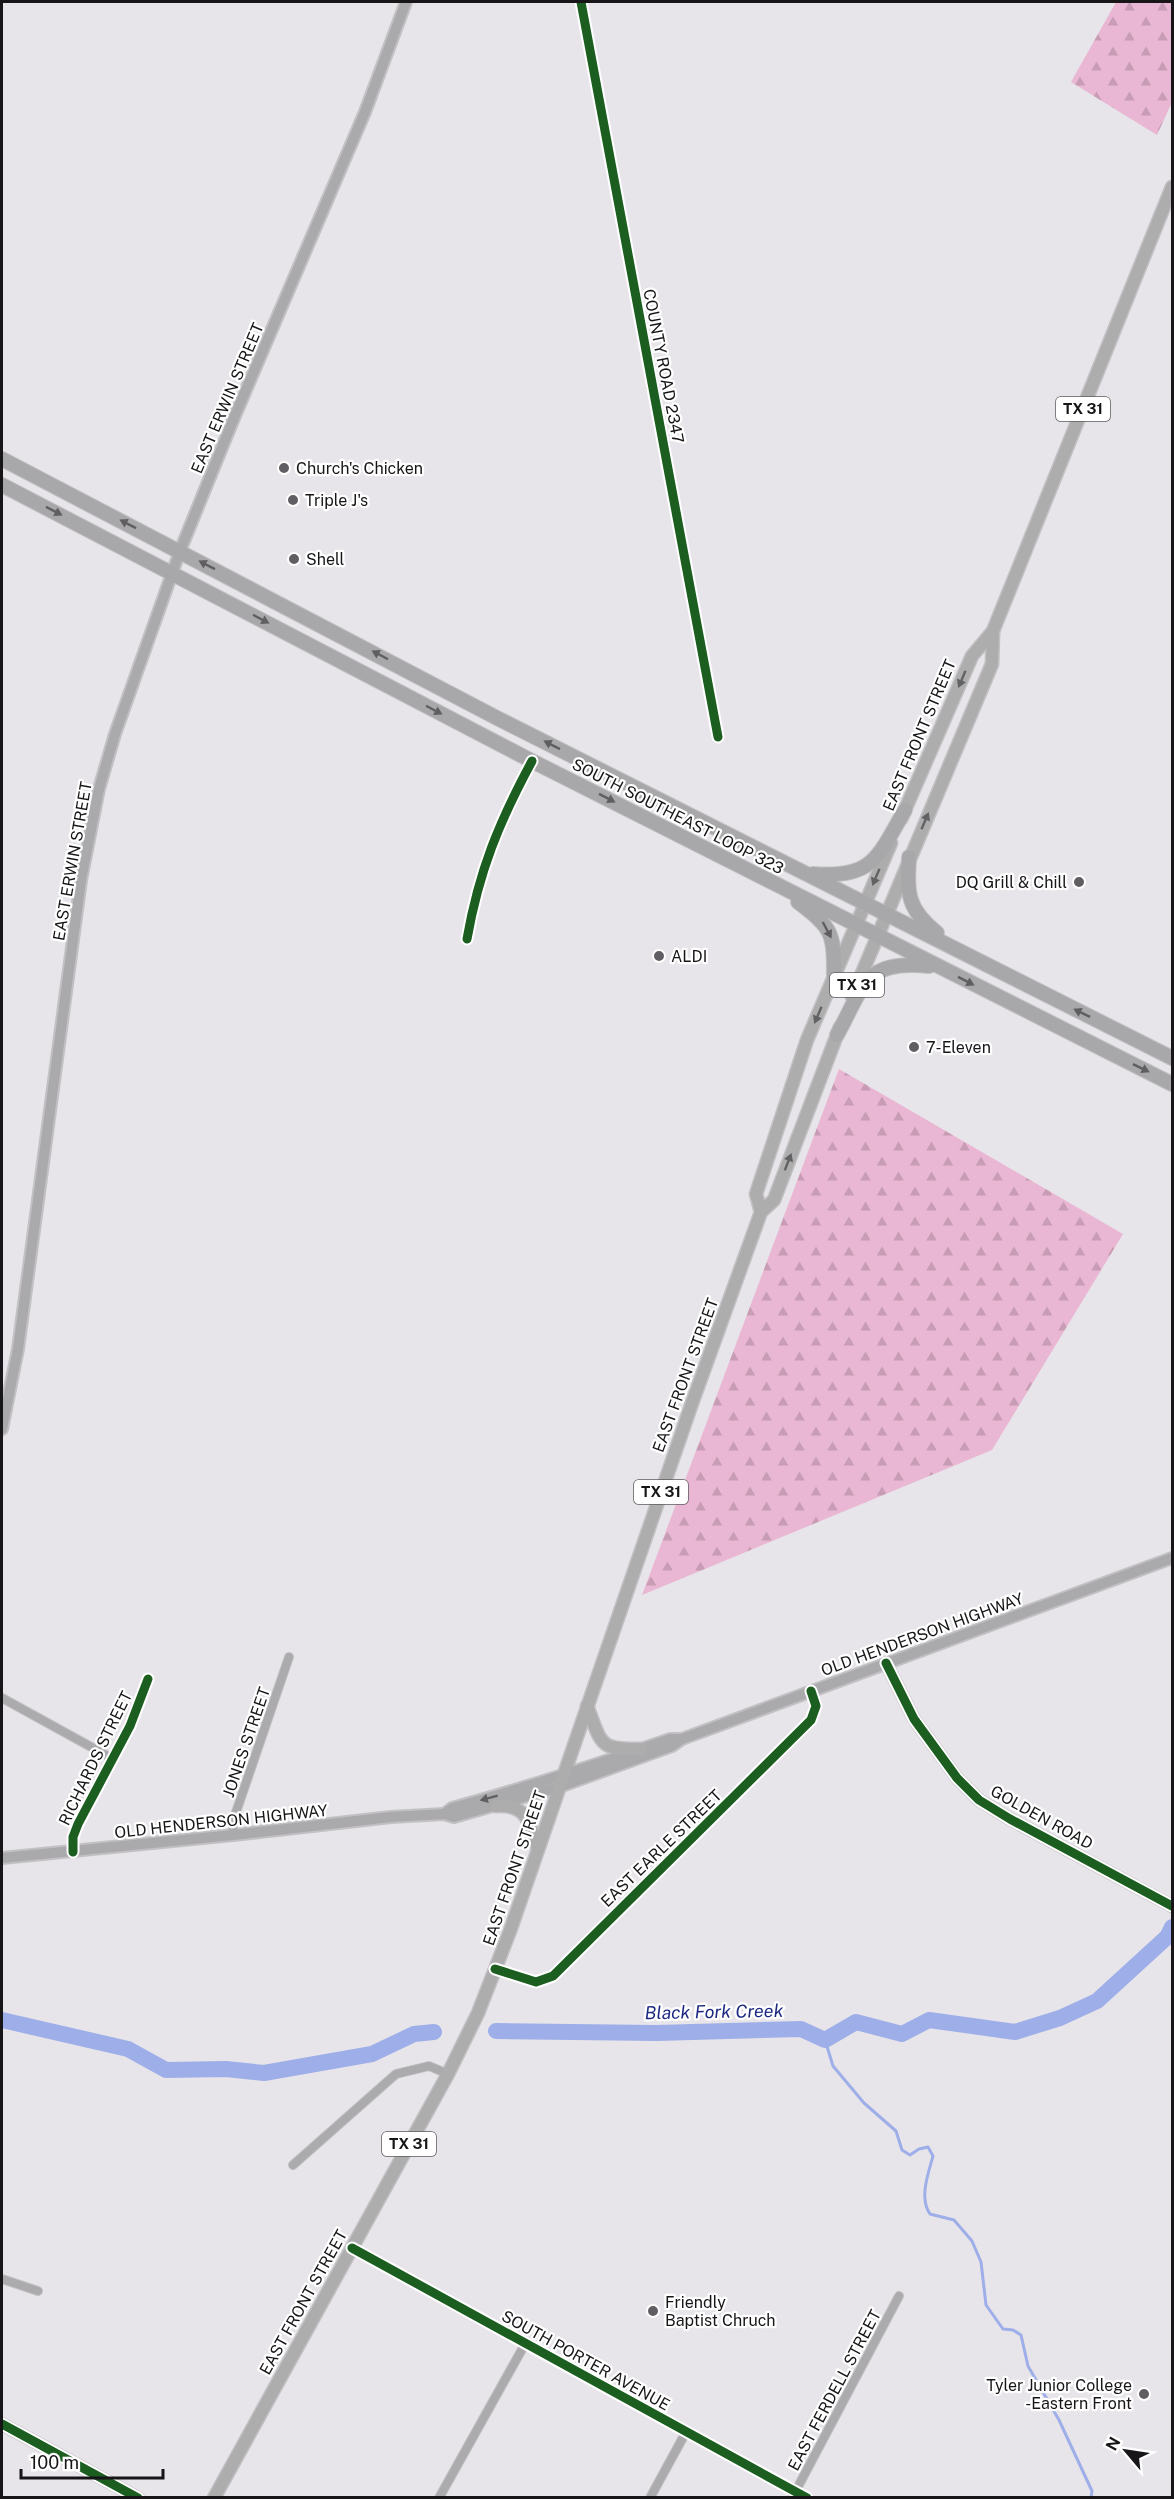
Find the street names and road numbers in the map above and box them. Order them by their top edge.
street label: COUNTY ROAD 2347 [639,287,688,445]
street label: EAST ERWIN STREET [187,320,268,476]
road number: TX 31 [1056,397,1110,421]
street label: EAST FRONT STREET [879,656,960,814]
street label: SOUTH SOUTHEAST LOOP 323 [569,755,787,878]
street label: EAST ERWIN STREET [49,779,96,942]
road number: TX 31 [830,973,884,997]
street label: EAST FRONT STREET [649,1295,722,1455]
road number: TX 31 [634,1480,688,1504]
street label: OLD HENDERSON HIGHWAY [818,1589,1026,1680]
street label: JONES STREET [219,1684,274,1800]
street label: RICHARDS STREET [55,1688,136,1828]
street label: GOLDEN ROAD [987,1781,1096,1853]
street label: EAST EARLE STREET [597,1785,726,1911]
street label: EAST FRONT STREET [479,1788,550,1948]
street label: OLD HENDERSON HIGHWAY [114,1801,329,1842]
road number: TX 31 [382,2132,436,2156]
street label: EAST FRONT STREET [256,2226,351,2378]
street label: SOUTH PORTER AVENUE [498,2306,673,2415]
street label: EAST FERDELL STREET [784,2306,885,2474]

